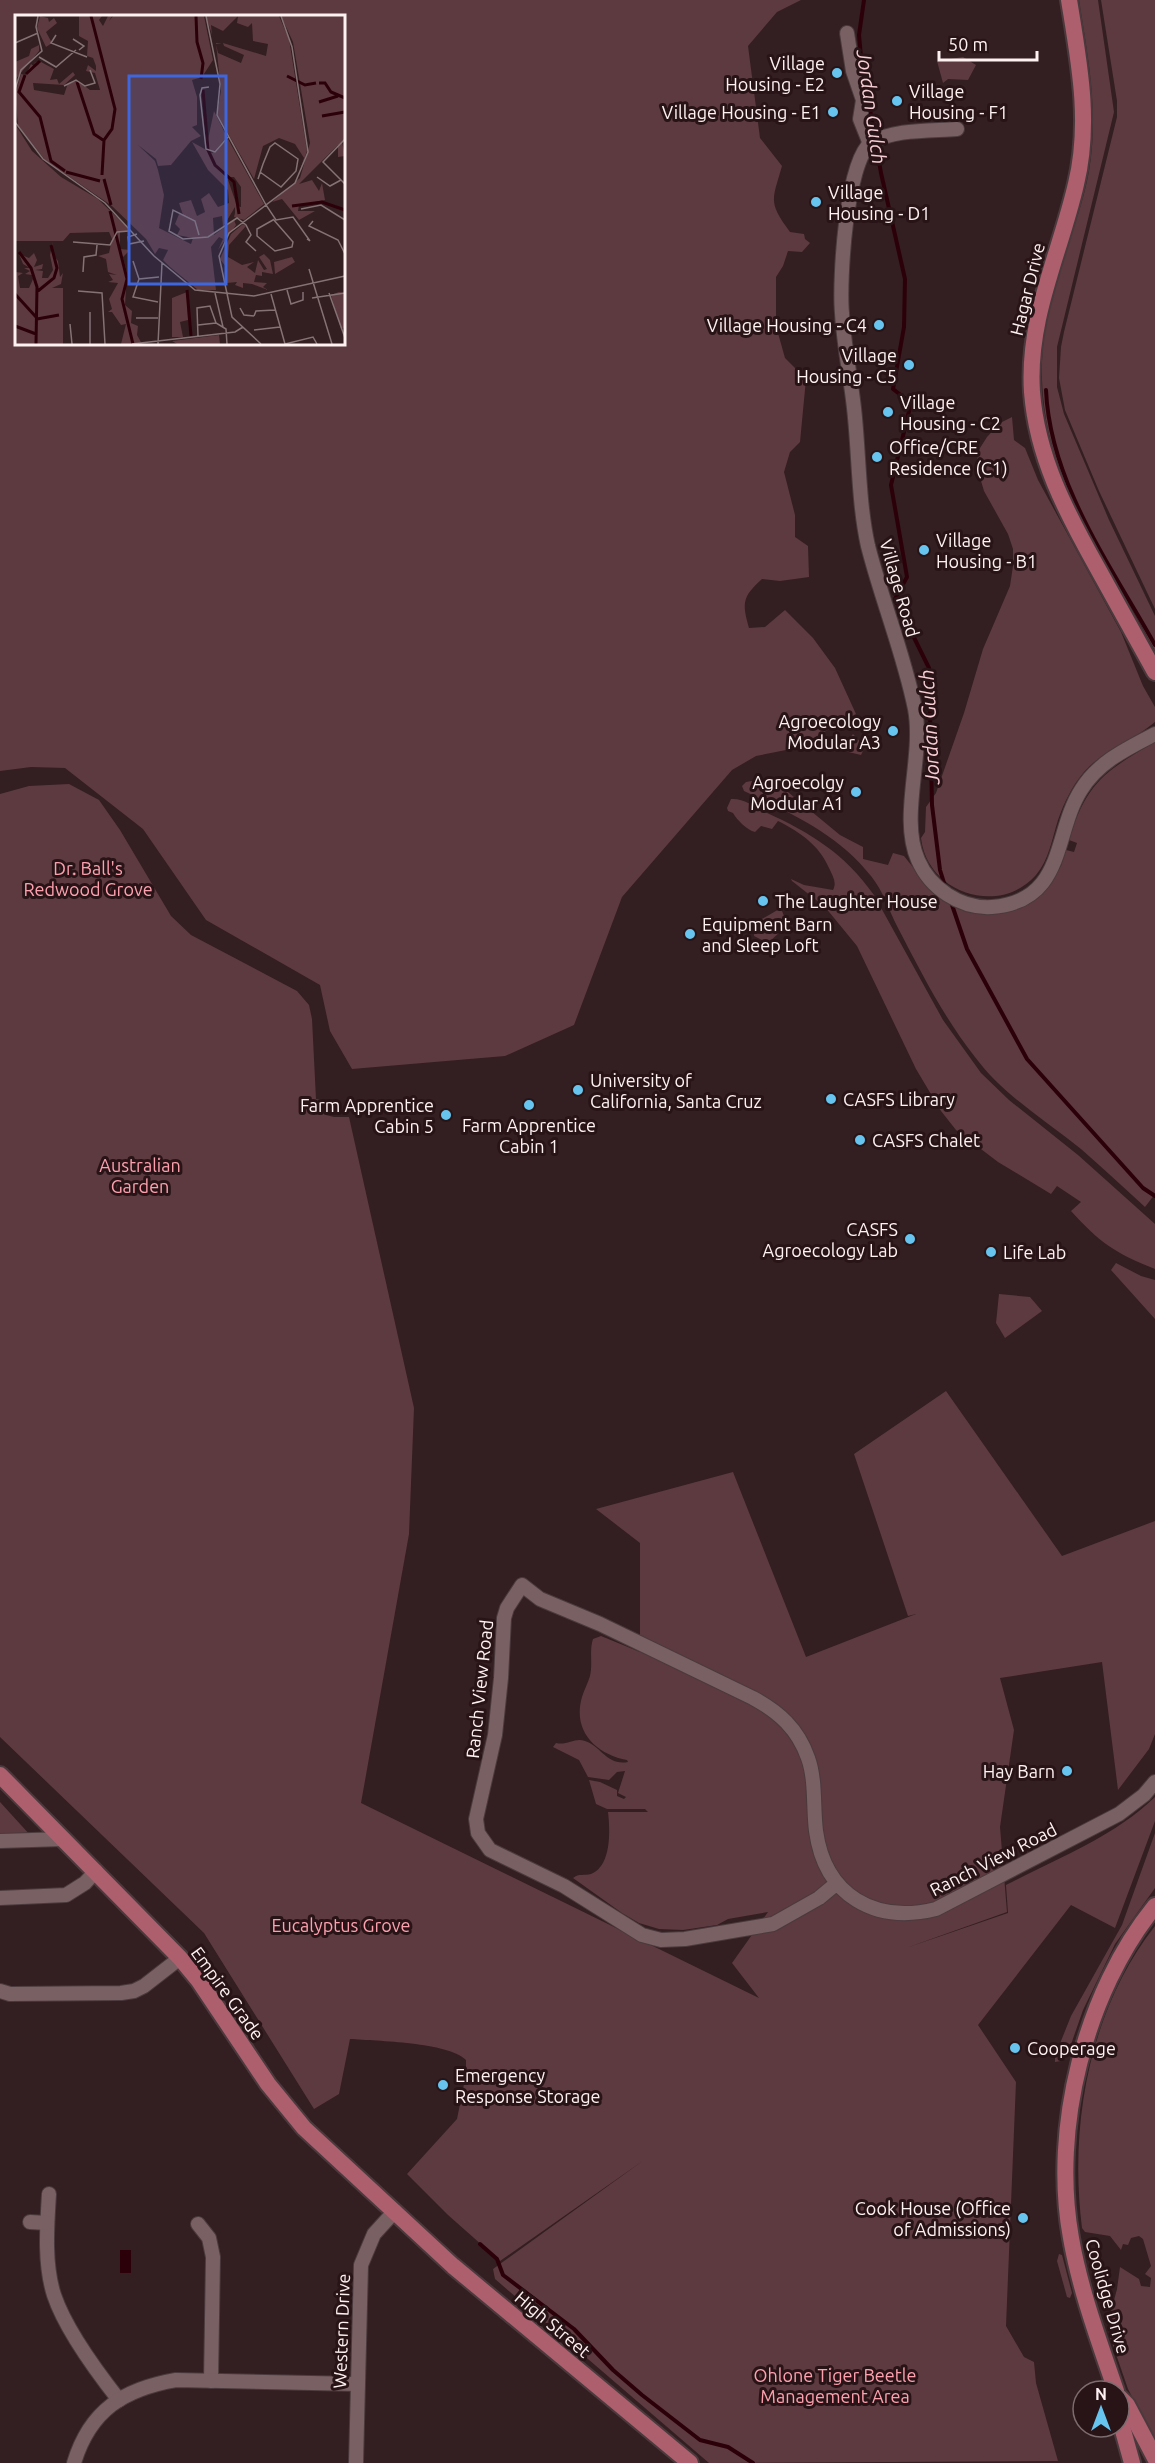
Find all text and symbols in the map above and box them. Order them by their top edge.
inset map [15,15,345,345]
scale bar [939,24,1036,62]
text: 50 m [948,34,988,54]
water label: Jordan Gulch [852,47,891,166]
place label: Village Housing - E2 [725,53,825,94]
marker: Village Housing - E2 [830,66,844,80]
place label: Village Housing - F1 [909,81,1008,122]
marker: Village Housing - F1 [890,94,904,108]
place label: Village Housing - E1 [662,102,821,122]
marker: Village Housing - E1 [826,105,840,119]
place label: Village Housing - D1 [828,182,930,223]
marker: Village Housing - D1 [809,195,823,209]
street label: Hagar Drive [1006,241,1048,337]
place label: Village Housing - C4 [707,315,867,335]
marker: Village Housing - C4 [872,318,886,332]
place label: Village Housing - C5 [796,345,897,386]
marker: Village Housing - C5 [902,358,916,372]
place label: Village Housing - C2 [900,392,1001,433]
marker: Village Housing - C2 [881,405,895,419]
place label: Office/CRE Residence (C1) [889,437,1008,479]
marker: Office/CRE Residence (C1) [870,450,884,464]
place label: Village Housing - B1 [936,530,1037,571]
street label: Village Road [876,537,924,639]
marker: Village Housing - B1 [917,543,931,557]
water label: Jordan Gulch [915,669,944,786]
place label: Agroecology Modular A3 [779,711,881,752]
marker: Agroecology Modular A3 [886,724,900,738]
place label: Agroecolgy Modular A1 [750,772,844,813]
marker: Agroecolgy Modular A1 [849,785,863,799]
park label: Dr. Ball's Redwood Grove [23,858,153,899]
place label: The Laughter House [775,891,938,911]
marker: The Laughter House [756,894,770,908]
place label: Equipment Barn and Sleep Loft [702,914,833,955]
marker: Equipment Barn and Sleep Loft [683,927,697,941]
place label: University of California, Santa Cruz [590,1070,762,1111]
marker: University of California, Santa Cruz [571,1083,585,1097]
place label: CASFS Library [843,1089,955,1109]
marker: CASFS Library [824,1092,838,1106]
place label: Farm Apprentice Cabin 5 [300,1095,434,1136]
marker: Farm Apprentice Cabin 1 [522,1098,536,1112]
marker: Farm Apprentice Cabin 5 [439,1108,453,1122]
place label: Farm Apprentice Cabin 1 [462,1115,596,1156]
place label: CASFS Chalet [872,1130,980,1150]
marker: CASFS Chalet [853,1133,867,1147]
park label: Australian Garden [99,1155,181,1196]
place label: CASFS Agroecology Lab [763,1219,898,1260]
marker: CASFS Agroecology Lab [903,1232,917,1246]
place label: Life Lab [1003,1242,1066,1262]
marker: Life Lab [984,1245,998,1259]
street label: Ranch View Road [462,1619,496,1759]
place label: Hay Barn [983,1761,1055,1781]
marker: Hay Barn [1060,1764,1074,1778]
street label: Ranch View Road [926,1818,1060,1900]
park label: Eucalyptus Grove [272,1915,410,1935]
street label: Empire Grade [188,1943,268,2043]
place label: Cooperage [1027,2038,1116,2058]
marker: Cooperage [1008,2041,1022,2055]
place label: Emergency Response Storage [455,2065,600,2106]
marker: Emergency Response Storage [436,2078,450,2092]
place label: Cook House (Office of Admissions) [855,2198,1011,2240]
marker: Cook House (Office of Admissions) [1016,2211,1030,2225]
street label: Coolidge Drive [1082,2236,1134,2356]
street label: Western Drive [329,2273,353,2389]
street label: High Street [511,2287,595,2361]
park label: Ohlone Tiger Beetle Management Area [754,2365,916,2406]
north arrow [1071,2379,1131,2439]
text: N [1095,2385,1107,2403]

